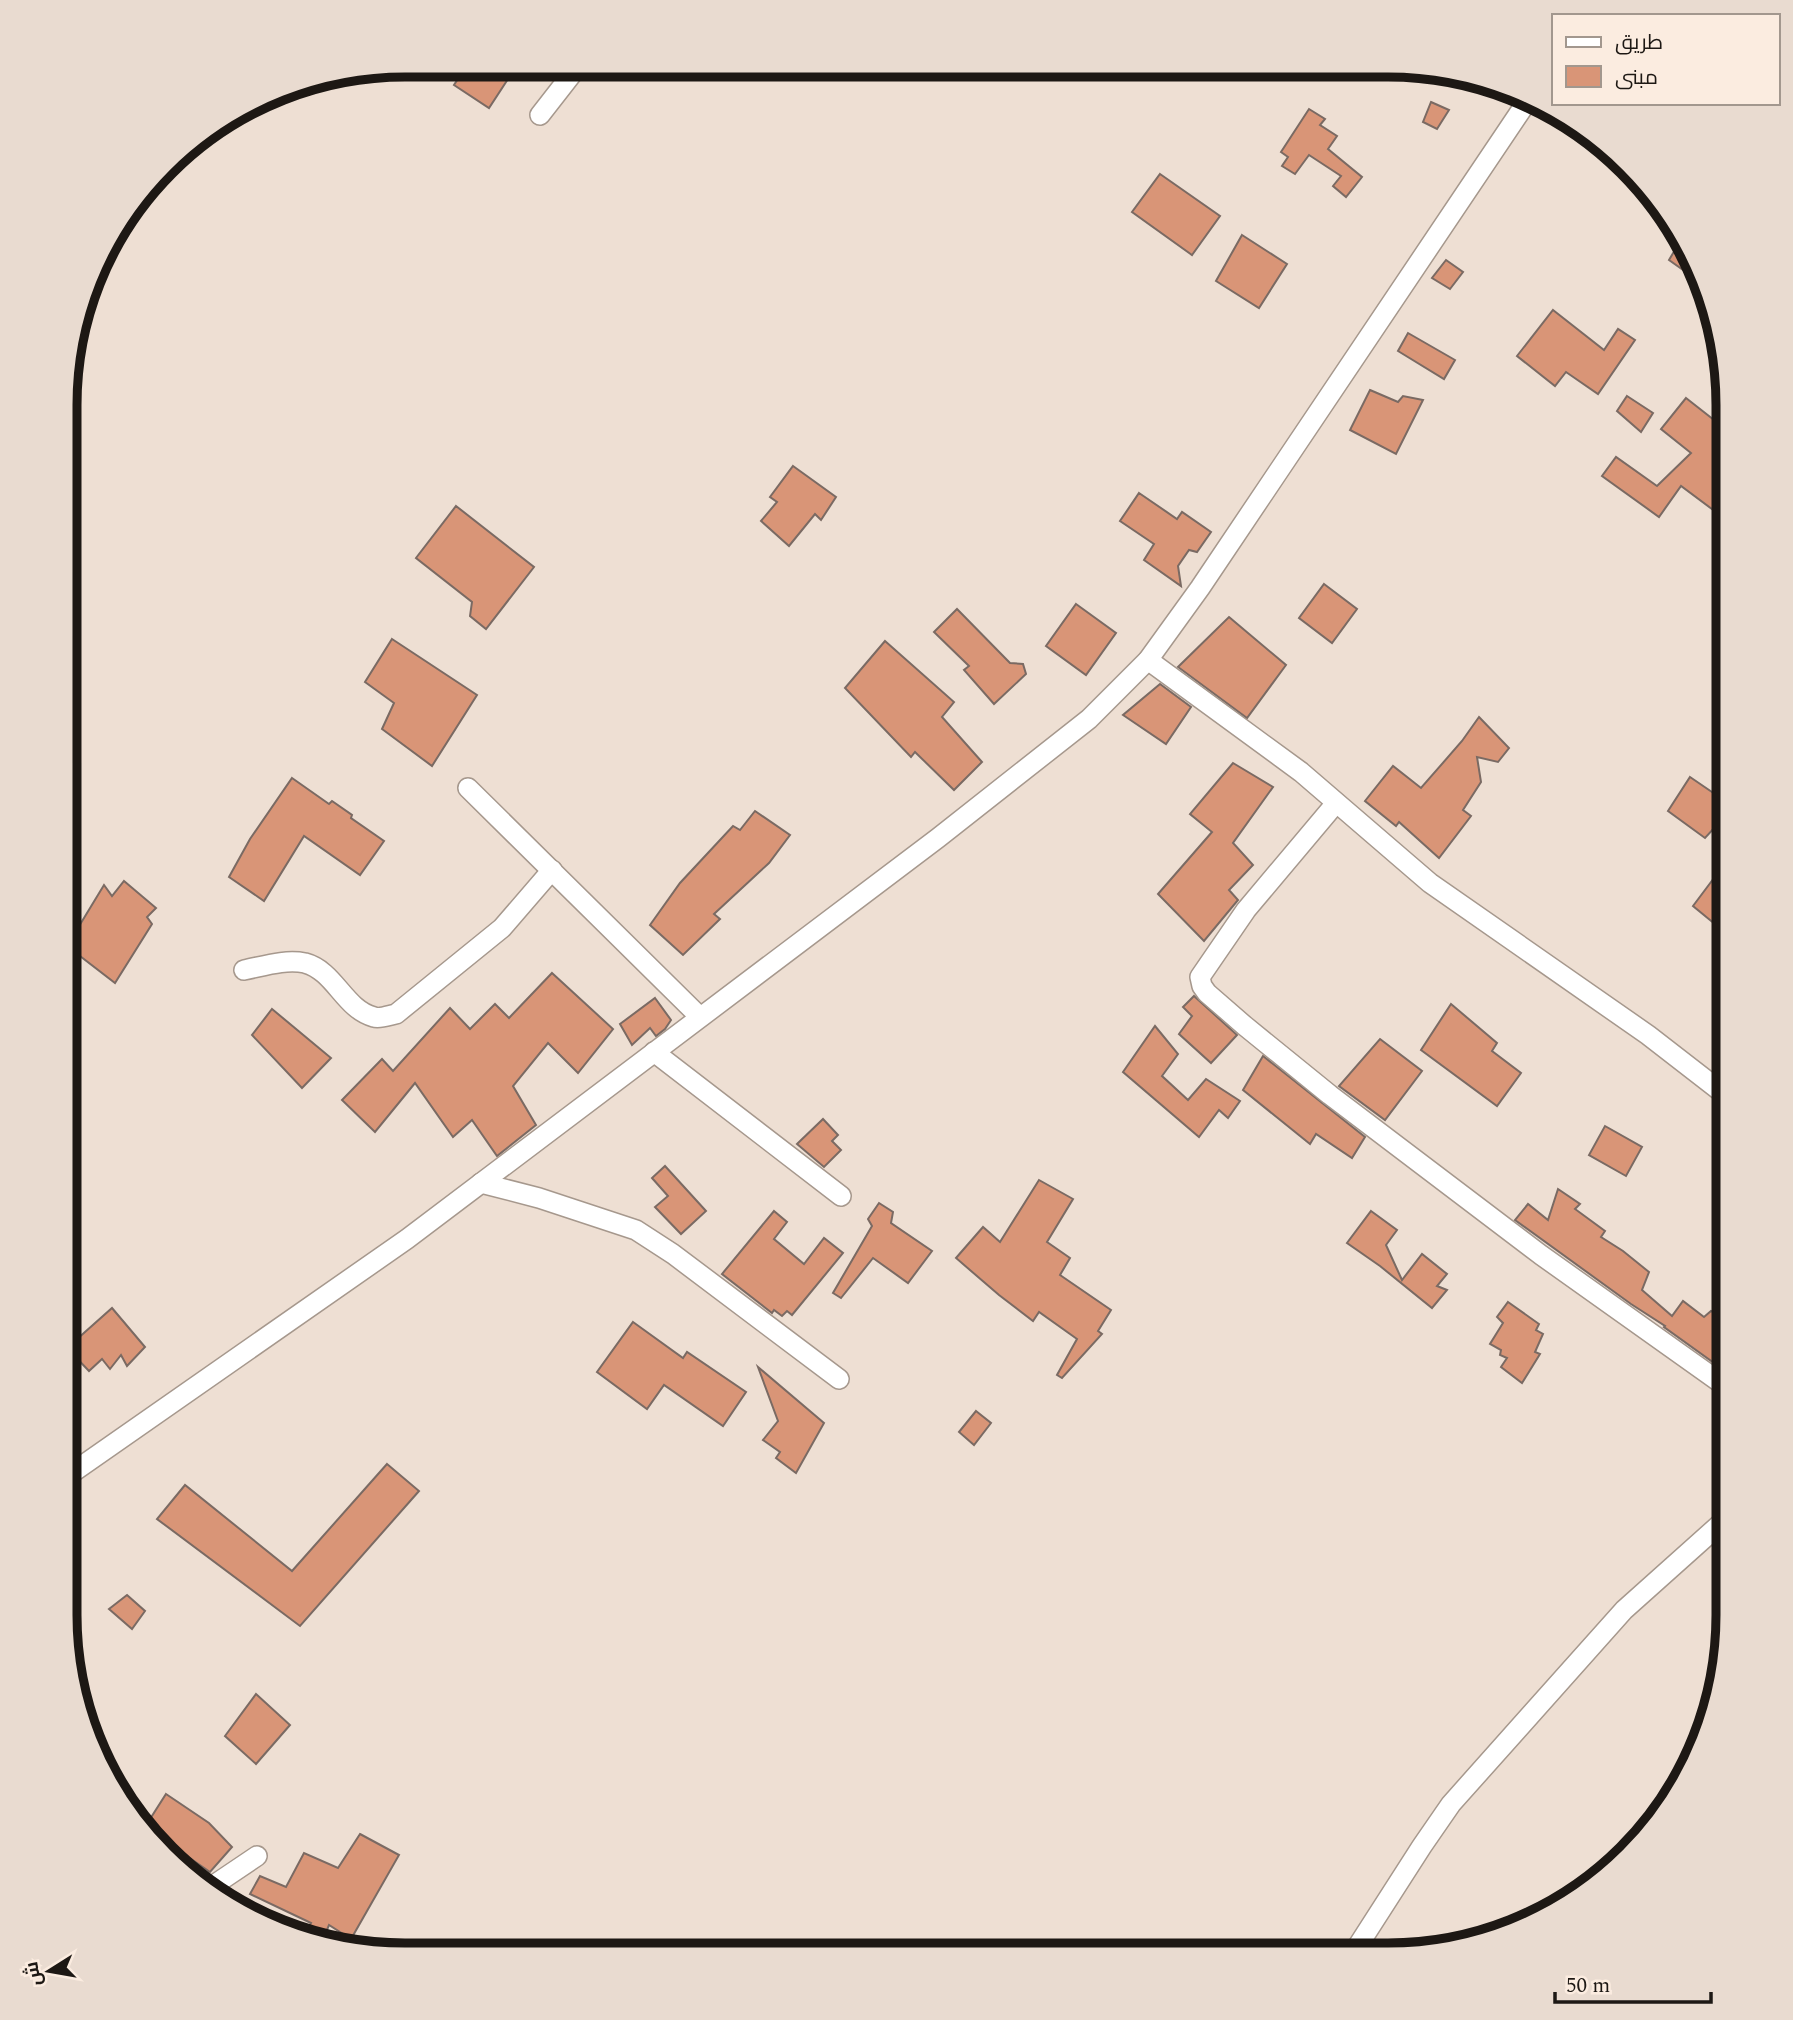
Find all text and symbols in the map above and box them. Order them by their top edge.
legend [1552,14,1779,105]
text: طريق [1615,27,1663,59]
text: مبنى [1615,62,1658,94]
north arrow [14,1936,84,2006]
text: ش [17,1959,50,1989]
scale bar [1555,1960,1711,2004]
text: 50 m [1566,1970,1610,2002]

